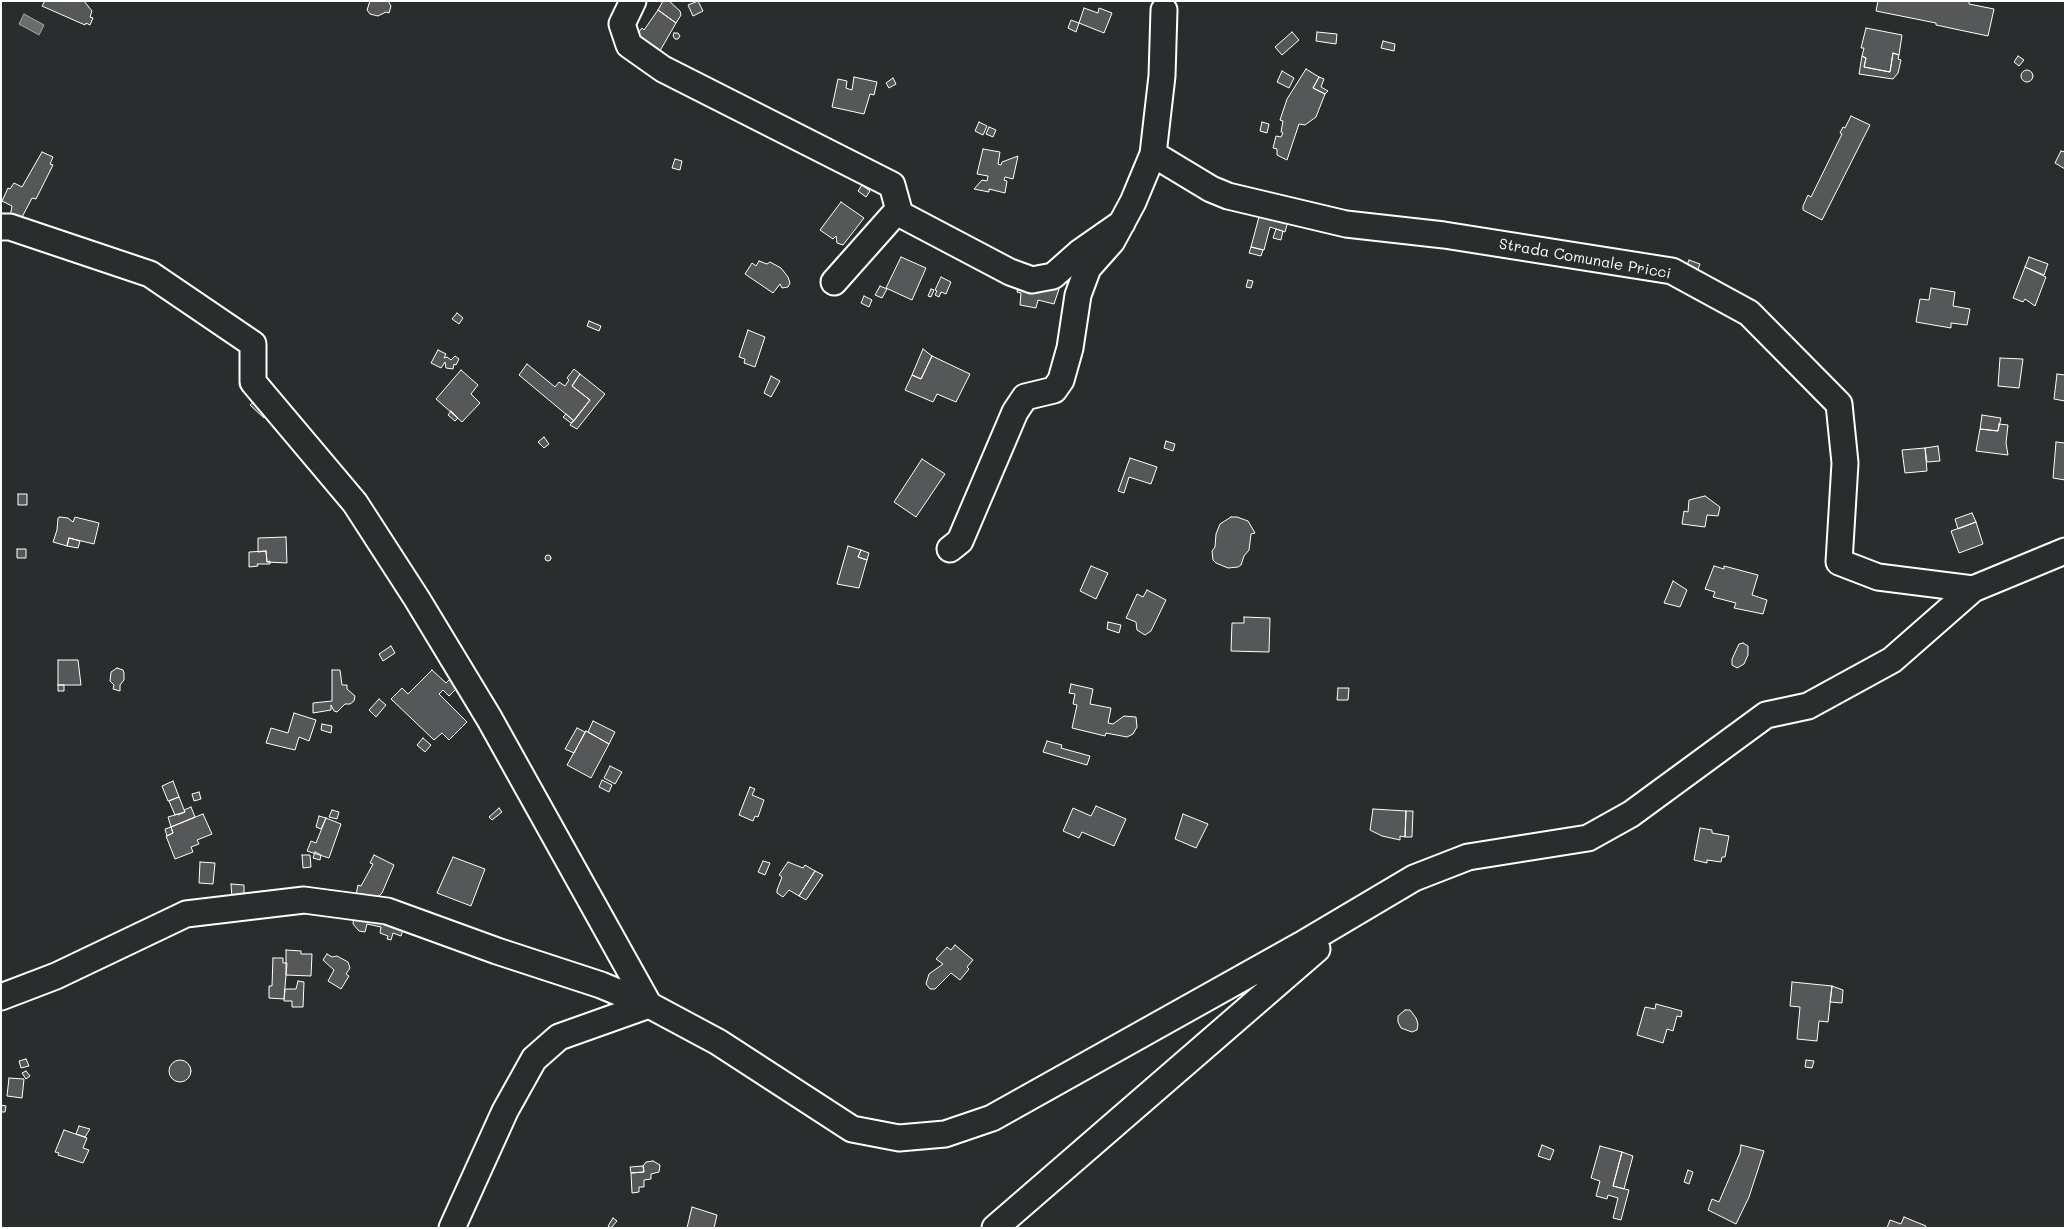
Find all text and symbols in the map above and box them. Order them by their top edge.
street label: Strada Comunale Pricci [1498,235,1672,283]

